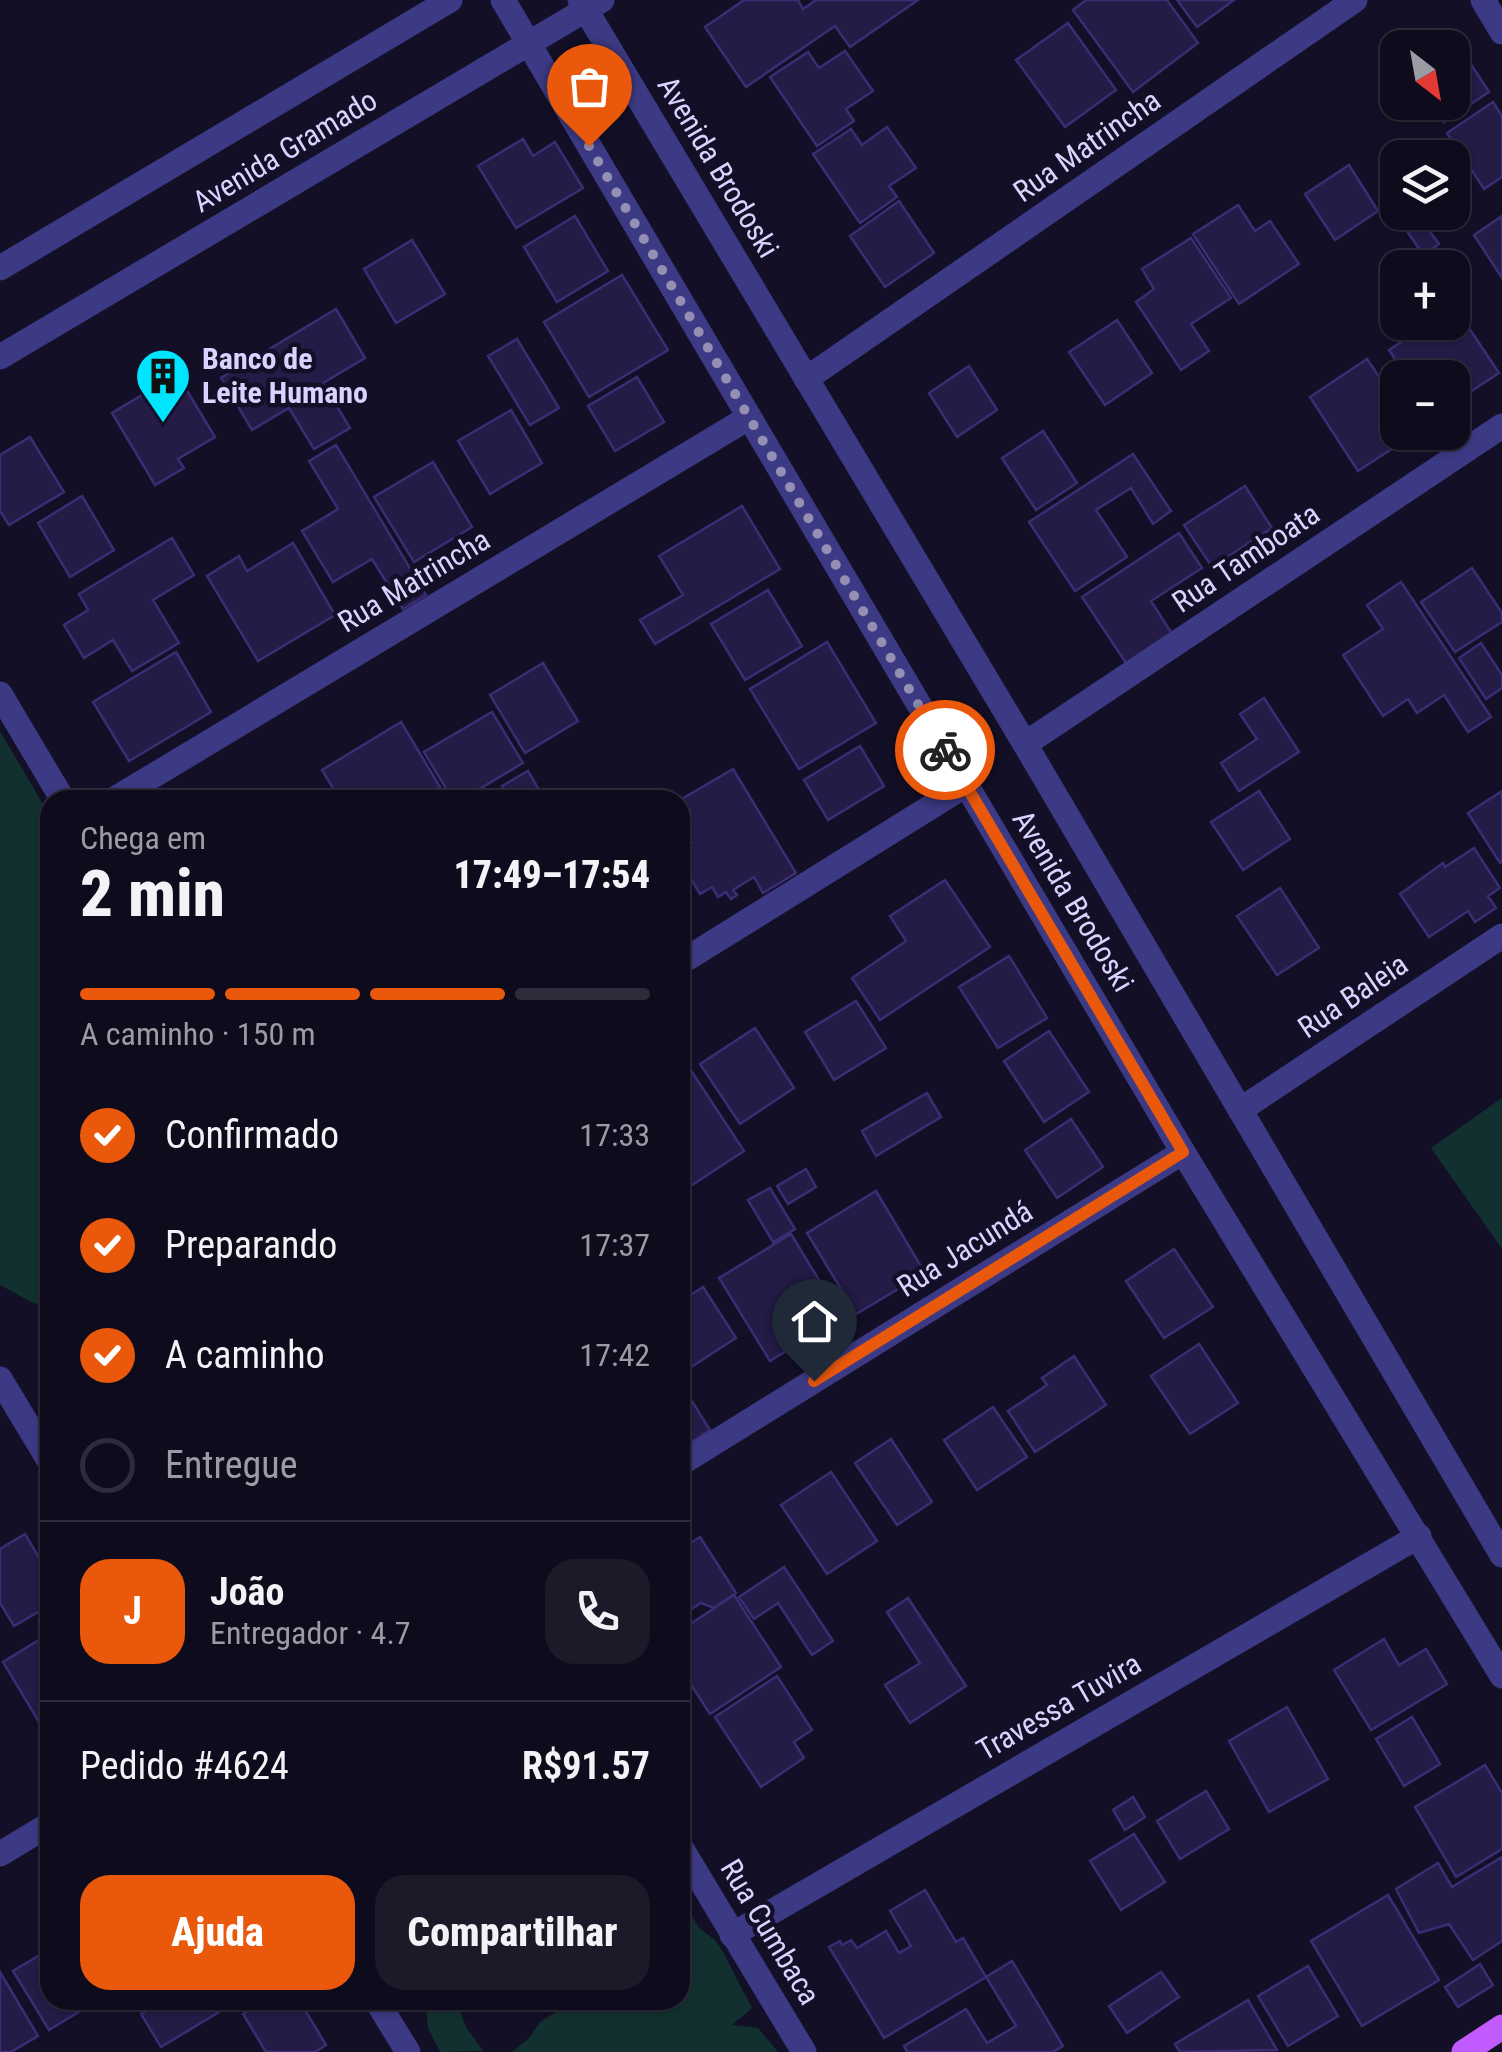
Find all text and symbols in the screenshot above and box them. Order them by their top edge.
north arrow [1380,30,1470,120]
map controls [1380,30,1470,450]
pin [547,44,632,147]
icon: bag [562,59,617,114]
street label: Avenida Brodoski [651,70,786,264]
street label: Avenida Gramado [186,82,383,219]
street label: Rua Matrincha [1007,82,1167,209]
button: layers [1380,140,1470,230]
button: + [1380,250,1470,340]
place label: Banco de Leite Humano [202,341,368,410]
building icon: Banco de Leite Humano [133,346,193,425]
button: − [1380,360,1470,450]
street label: Rua Tamboata [1166,496,1326,619]
street label: Rua Matrincha [332,522,496,640]
courier [895,700,995,800]
icon: bike [918,723,973,778]
street label: Avenida Brodoski [1006,804,1141,998]
text: Chega em [80,819,206,857]
text: 17:49–17:54 [453,853,650,897]
text: 2 min [80,856,225,932]
street label: Rua Baleia [1291,946,1414,1045]
text: A caminho · 150 m [80,1015,316,1053]
icon: check [80,1108,135,1163]
text: Confirmado [165,1113,339,1157]
text: 17:33 [579,1116,650,1154]
street label: Rua Jacundá [891,1193,1039,1304]
icon: check [80,1218,135,1273]
text: Preparando [165,1223,337,1267]
text: 17:37 [579,1226,650,1264]
pin [772,1279,857,1382]
icon: home [787,1294,842,1349]
icon: check [80,1328,135,1383]
text: A caminho [165,1333,325,1377]
text: 17:42 [579,1336,650,1374]
text: Entregue [165,1443,298,1487]
button: phone [545,1559,650,1664]
text: João [210,1570,284,1614]
text: J [123,1589,142,1633]
text: Entregador · 4.7 [210,1614,411,1652]
street label: Travessa Tuvira [971,1646,1147,1768]
text: Pedido #4624 [80,1744,289,1788]
text: R$91.57 [522,1744,650,1788]
street label: Rua Cumbaca [713,1853,827,2011]
button: Ajuda [80,1875,355,1990]
button: Compartilhar [375,1875,650,1990]

